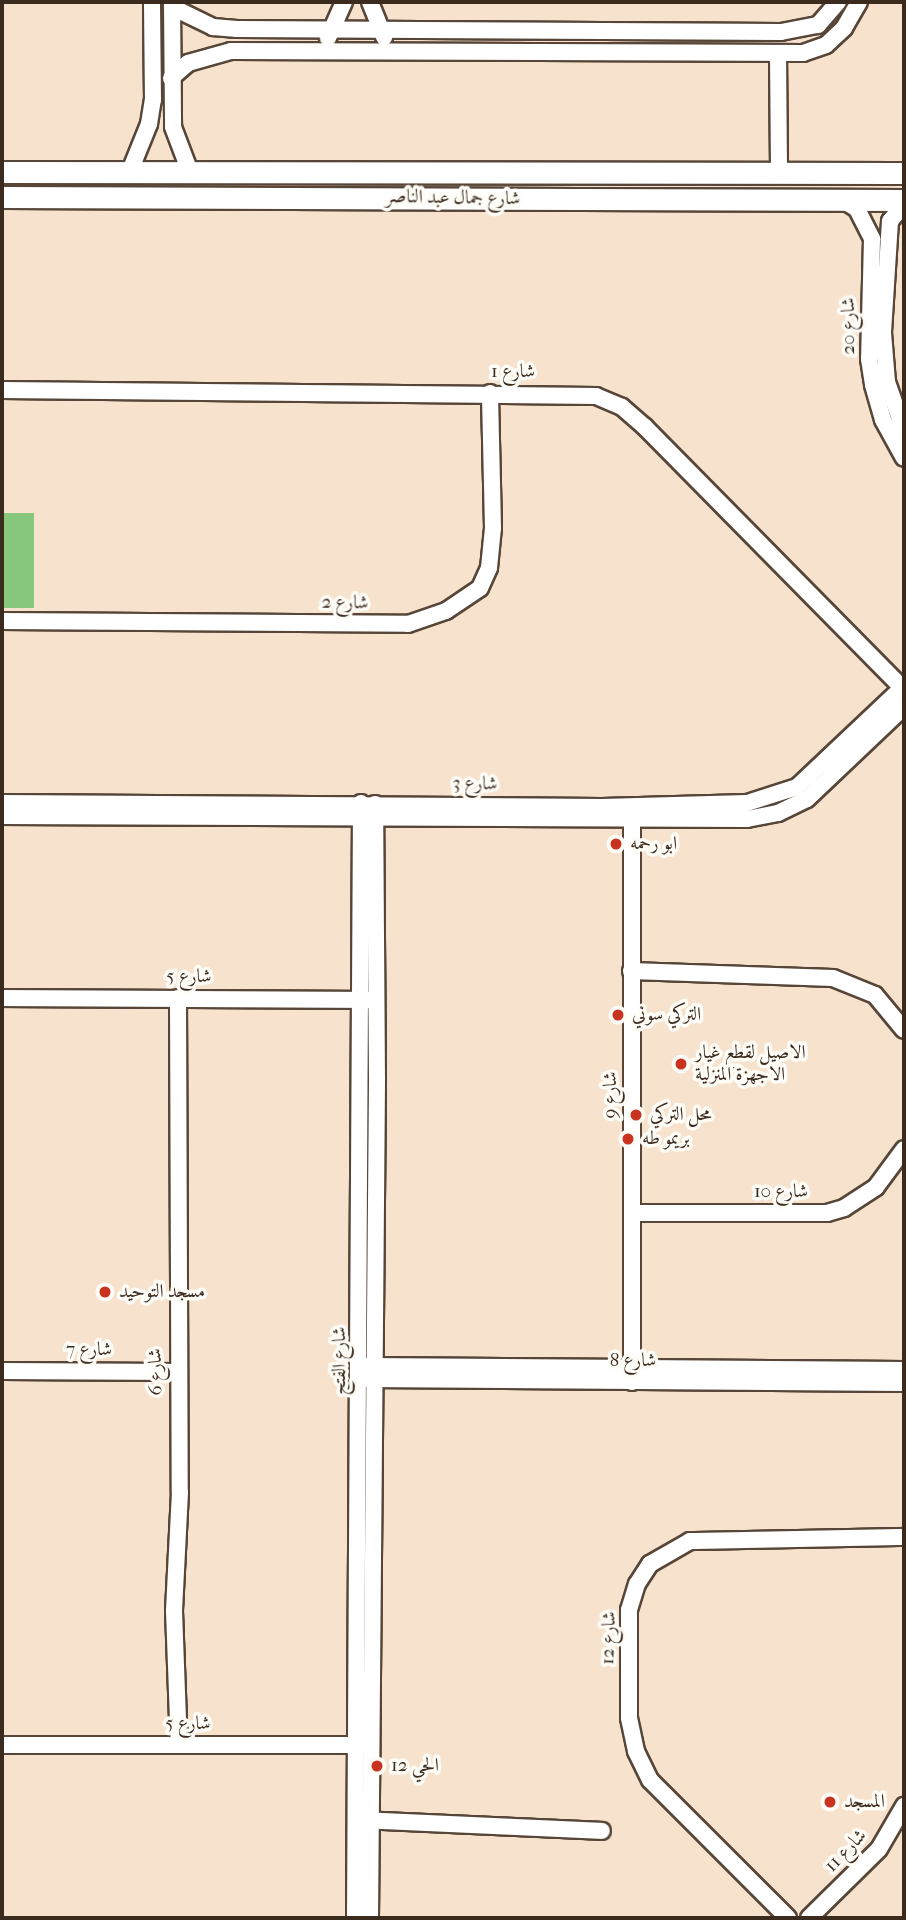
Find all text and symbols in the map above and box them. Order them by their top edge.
street label: شارع جمال عبد الناصر [386,185,520,211]
street label: شارع 20 [838,297,860,355]
street label: شارع 1 [491,361,535,383]
street label: شارع 2 [321,591,369,615]
street label: شارع 3 [452,772,498,796]
place label: ابو رحمه [630,833,677,855]
marker: ابو رحمه [608,836,624,852]
street label: شارع 5 [166,966,212,988]
place label: التركي سوني [632,1004,701,1026]
marker: التركي سوني [610,1007,626,1023]
place label: الاصيل لقطع غيار الاجهزة المنزلية [695,1042,806,1086]
marker: الاصيل لقطع غيار الاجهزة المنزلية [673,1056,689,1072]
street label: شارع 9 [600,1071,622,1119]
place label: محل التركي [650,1104,712,1126]
marker: محل التركي [628,1107,644,1123]
place label: بريمو طه [642,1128,690,1150]
marker: بريمو طه [620,1131,636,1147]
street label: شارع 10 [754,1181,808,1203]
place label: مسجد التوحيد [119,1281,205,1303]
marker: مسجد التوحيد [97,1284,113,1300]
street label: شارع الفتح [329,1327,351,1395]
street label: شارع 7 [66,1339,112,1361]
street label: شارع 6 [144,1348,168,1396]
street label: شارع 8 [610,1350,656,1372]
street label: شارع 12 [597,1611,621,1665]
street label: شارع 5 [165,1713,211,1735]
place label: الحي 12 [391,1755,439,1777]
marker: الحي 12 [369,1758,385,1774]
place label: المسجد [844,1791,885,1813]
marker: المسجد [822,1794,838,1810]
street label: شارع 11 [820,1825,872,1877]

